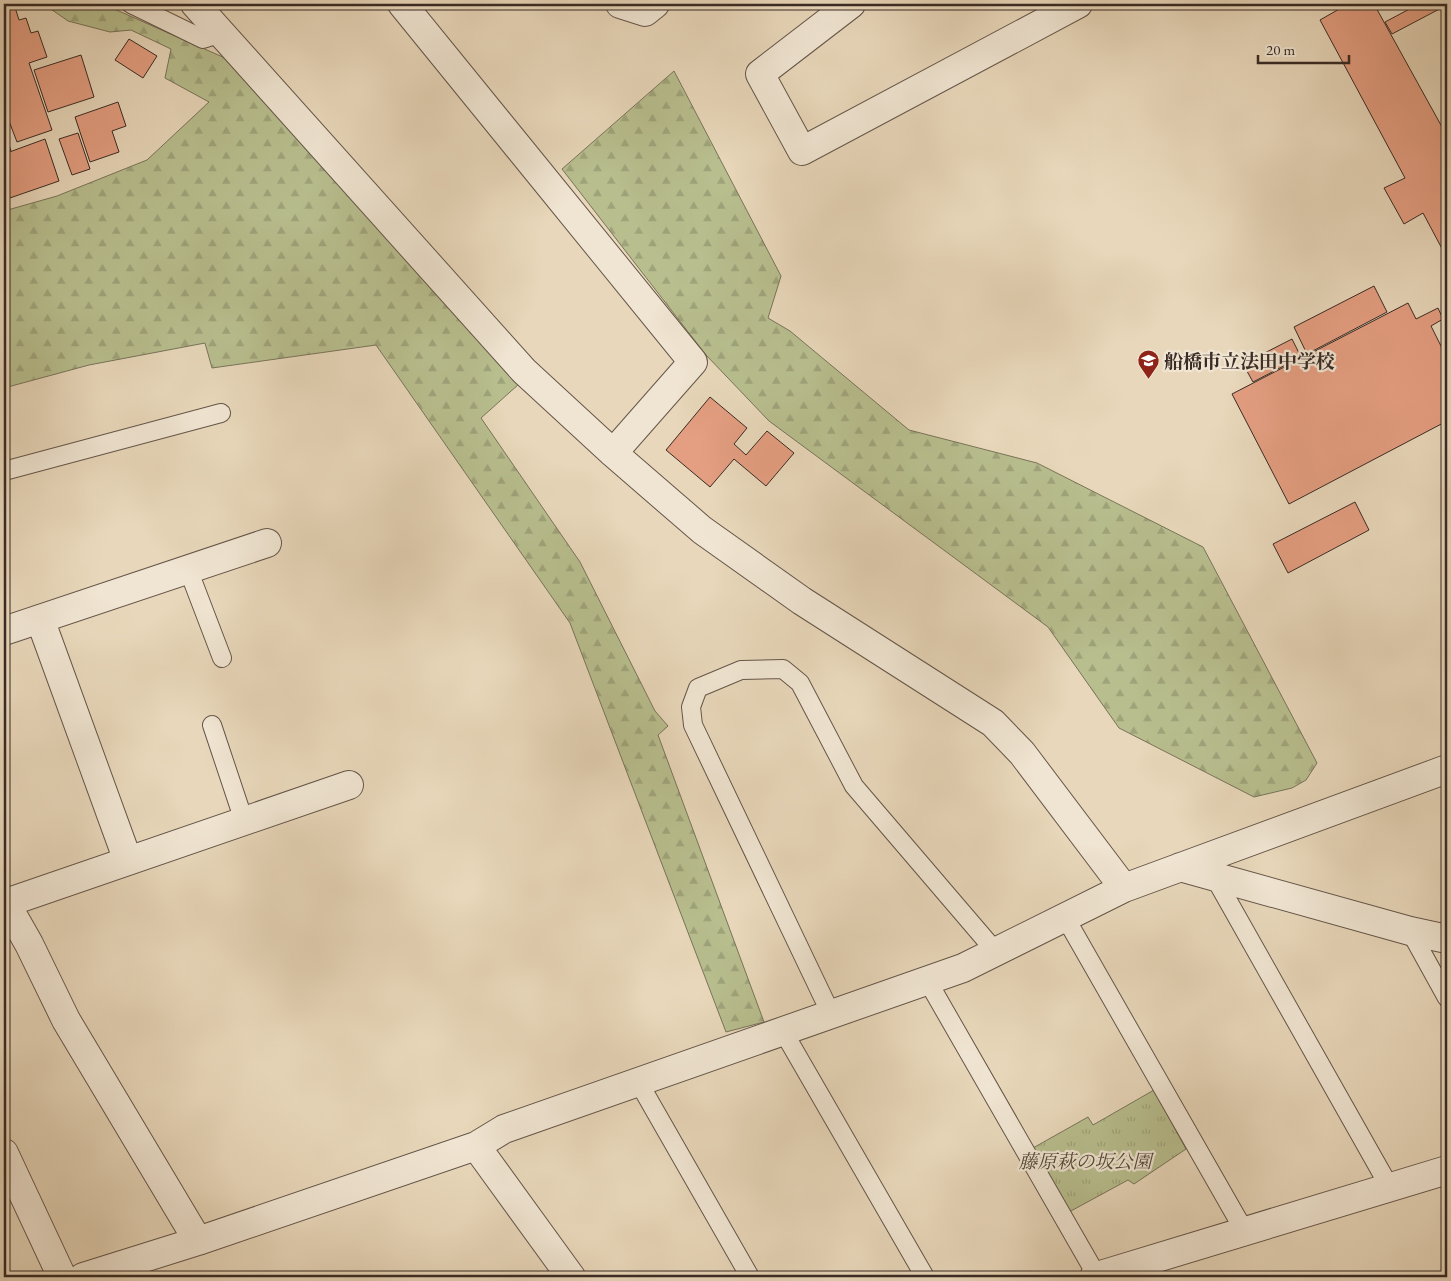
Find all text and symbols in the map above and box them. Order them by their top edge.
scale bar [1258,32,1350,64]
text: 20 m [1266,40,1295,59]
school or university icon: 船橋市立法田中学校 [1136,349,1160,380]
place label: 船橋市立法田中学校 [1164,349,1335,374]
park label: 藤原萩の坂公園 [1018,1149,1154,1174]

